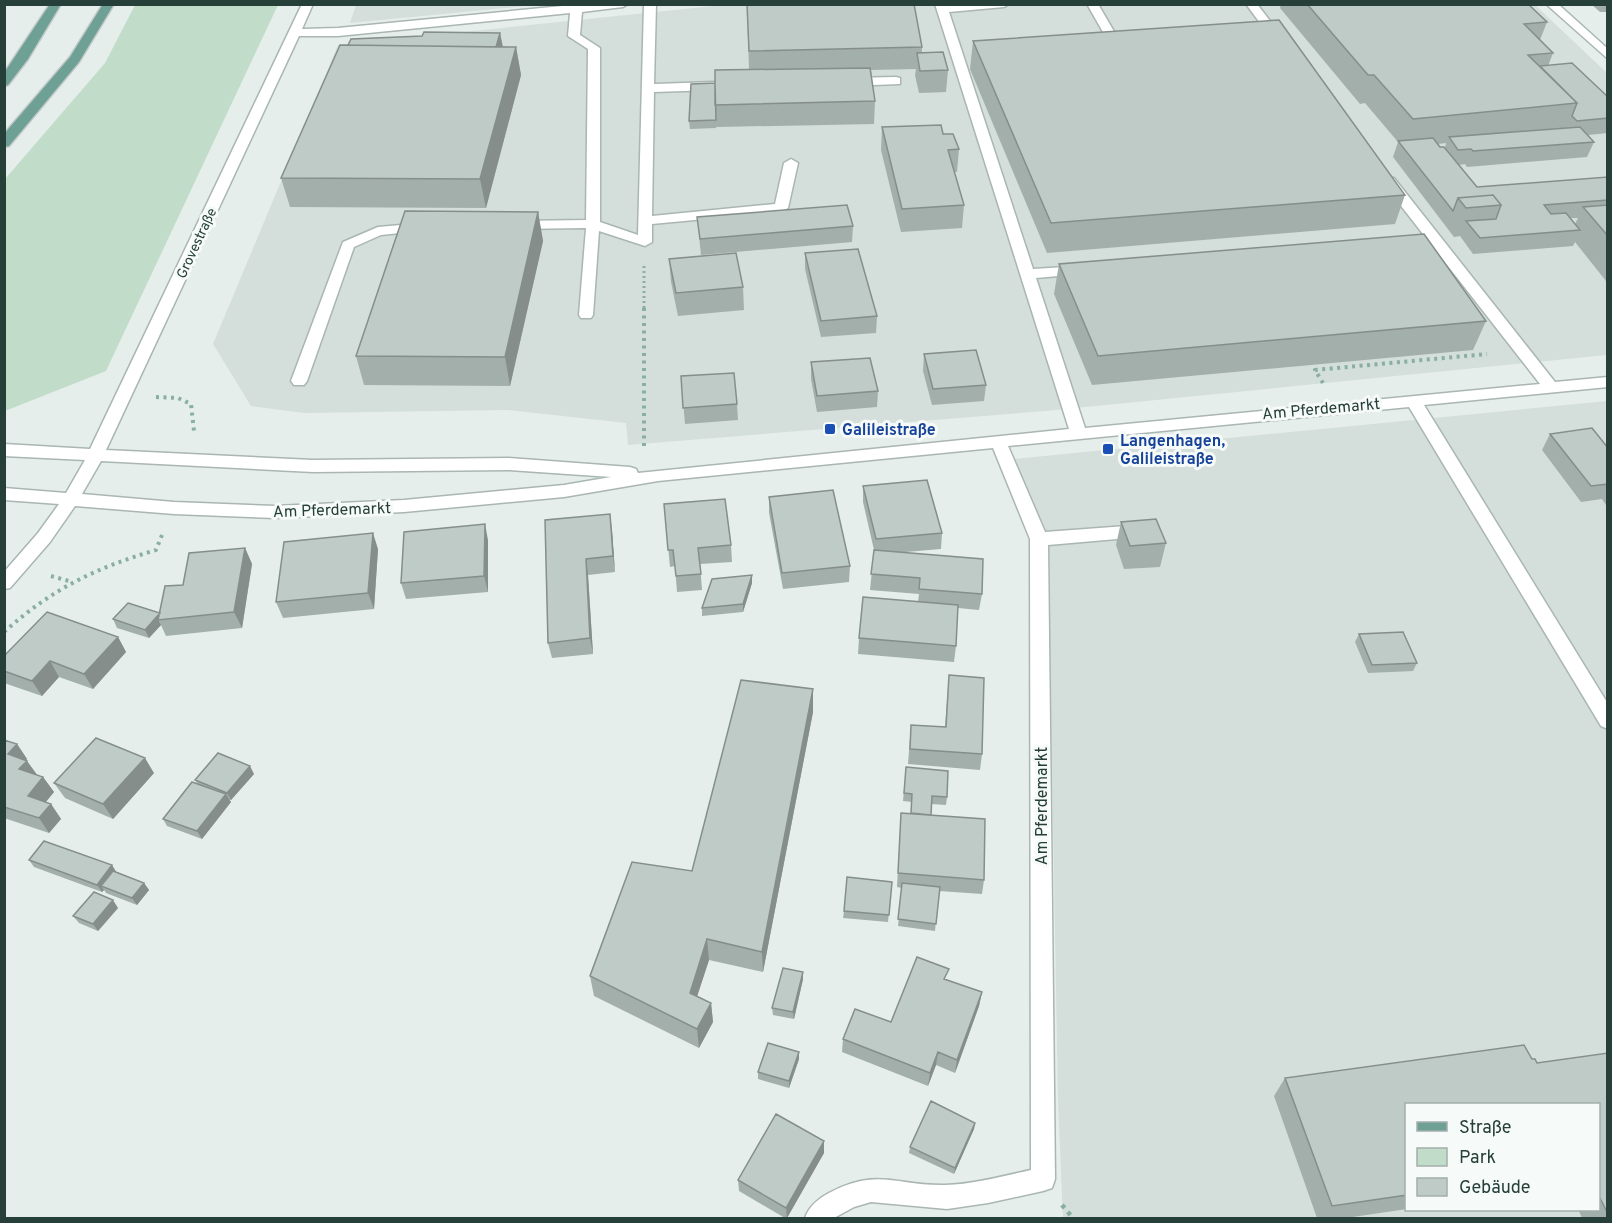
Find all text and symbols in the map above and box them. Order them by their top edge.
street label: Grovestraße [174,206,221,282]
street label: Am Pferdemarkt [1261,395,1381,425]
place label: Galileistraße [842,421,936,441]
marker: Galileistraße [823,422,837,436]
place label: Langenhagen, Galileistraße [1120,432,1225,470]
marker: Langenhagen, Galileistraße [1101,442,1115,456]
street label: Am Pferdemarkt [273,499,392,523]
street label: Am Pferdemarkt [1033,747,1053,865]
legend [1405,1103,1600,1211]
text: Straße [1459,1117,1511,1140]
text: Park [1459,1147,1496,1170]
text: Gebäude [1459,1177,1531,1200]

